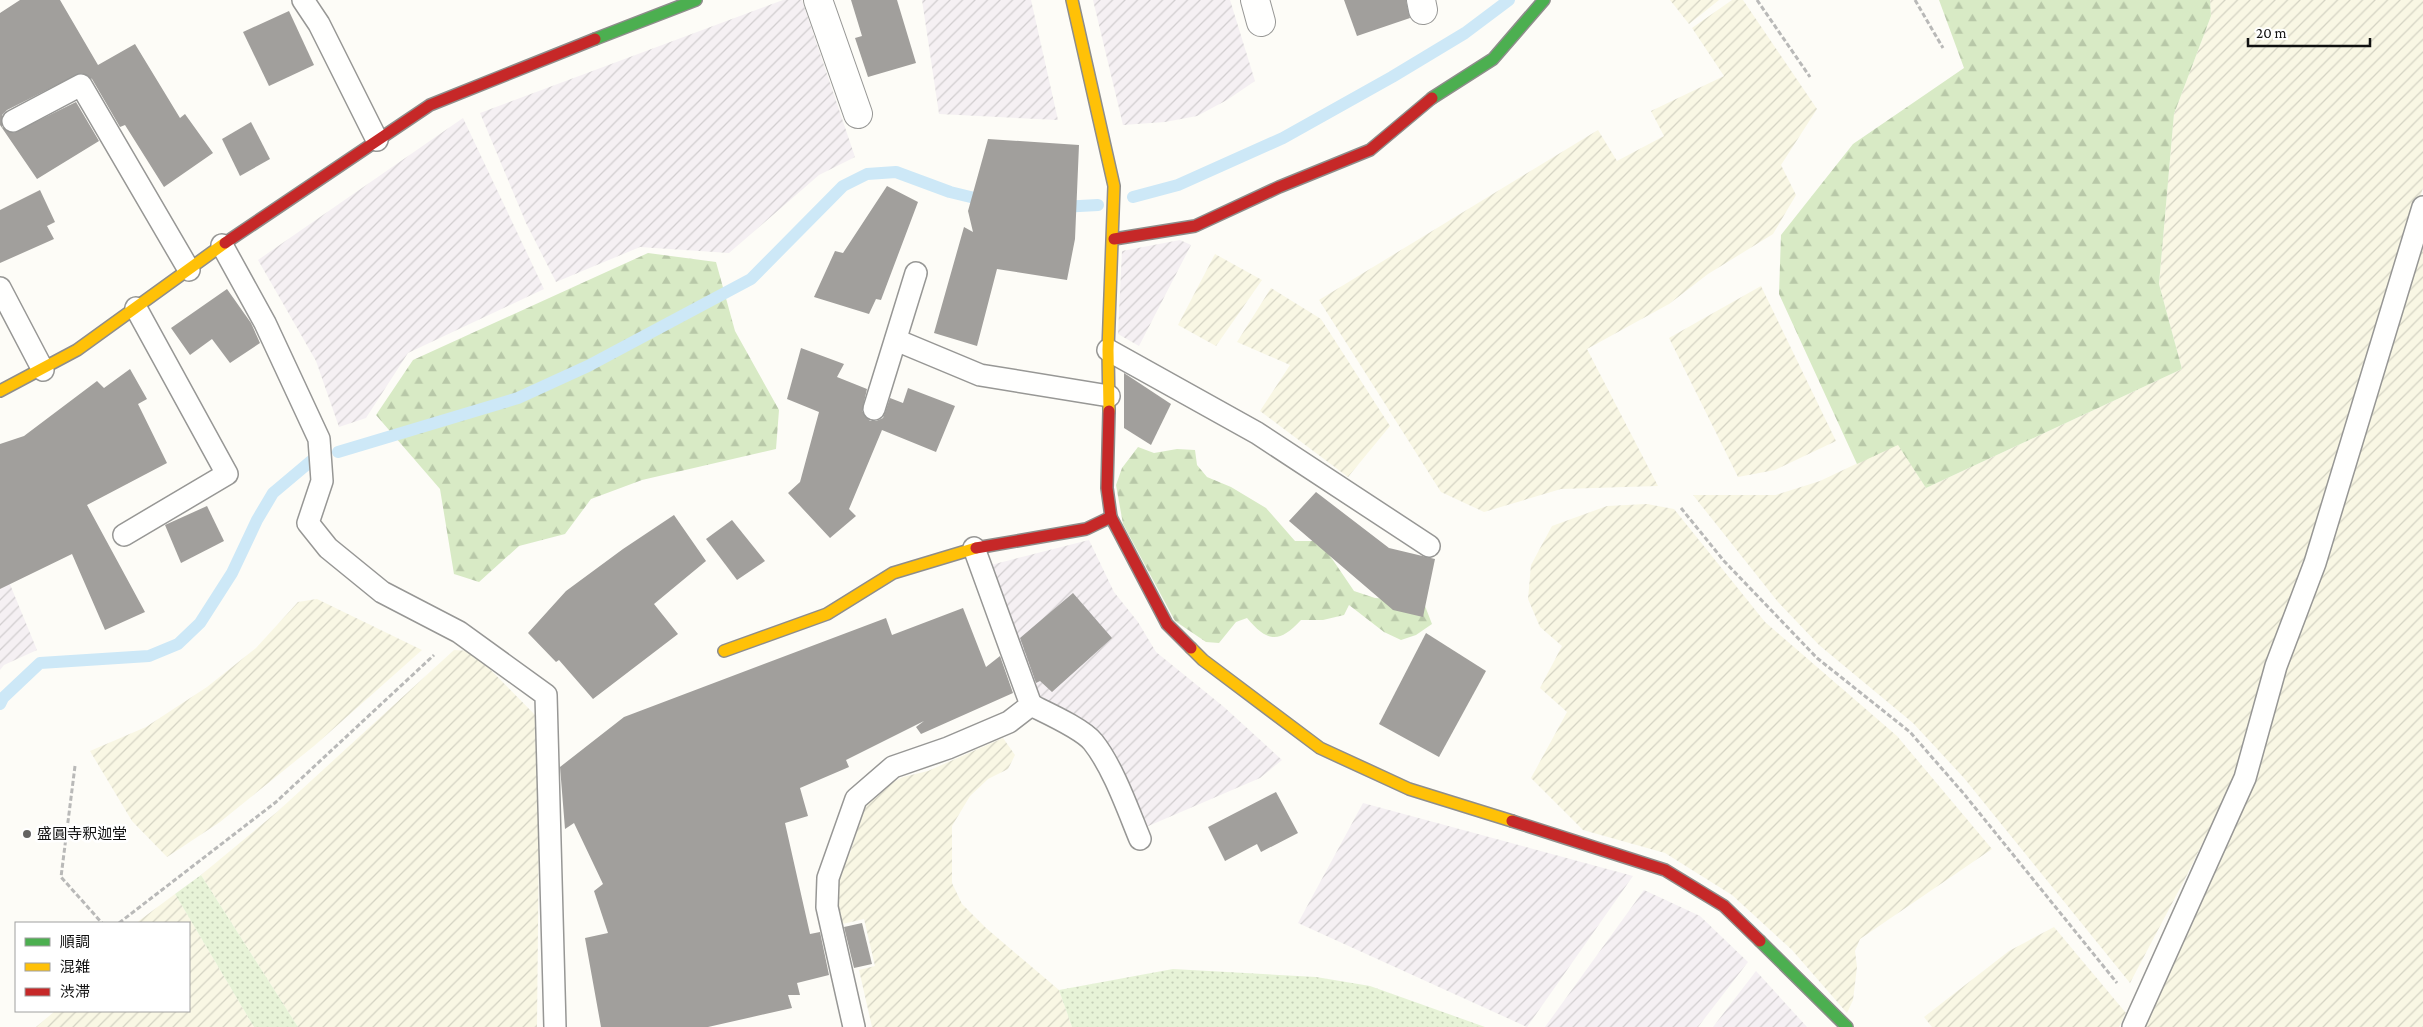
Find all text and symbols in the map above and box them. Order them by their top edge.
scale bar [2248,15,2370,47]
text: 20 m [2256,25,2287,41]
place label: 盛圓寺釈迦堂 [37,825,127,842]
marker: 盛圓寺釈迦堂 [21,828,33,840]
legend [15,922,190,1012]
text: 順調 [60,934,90,950]
text: 混雑 [60,959,90,975]
text: 渋滞 [60,984,90,1000]

